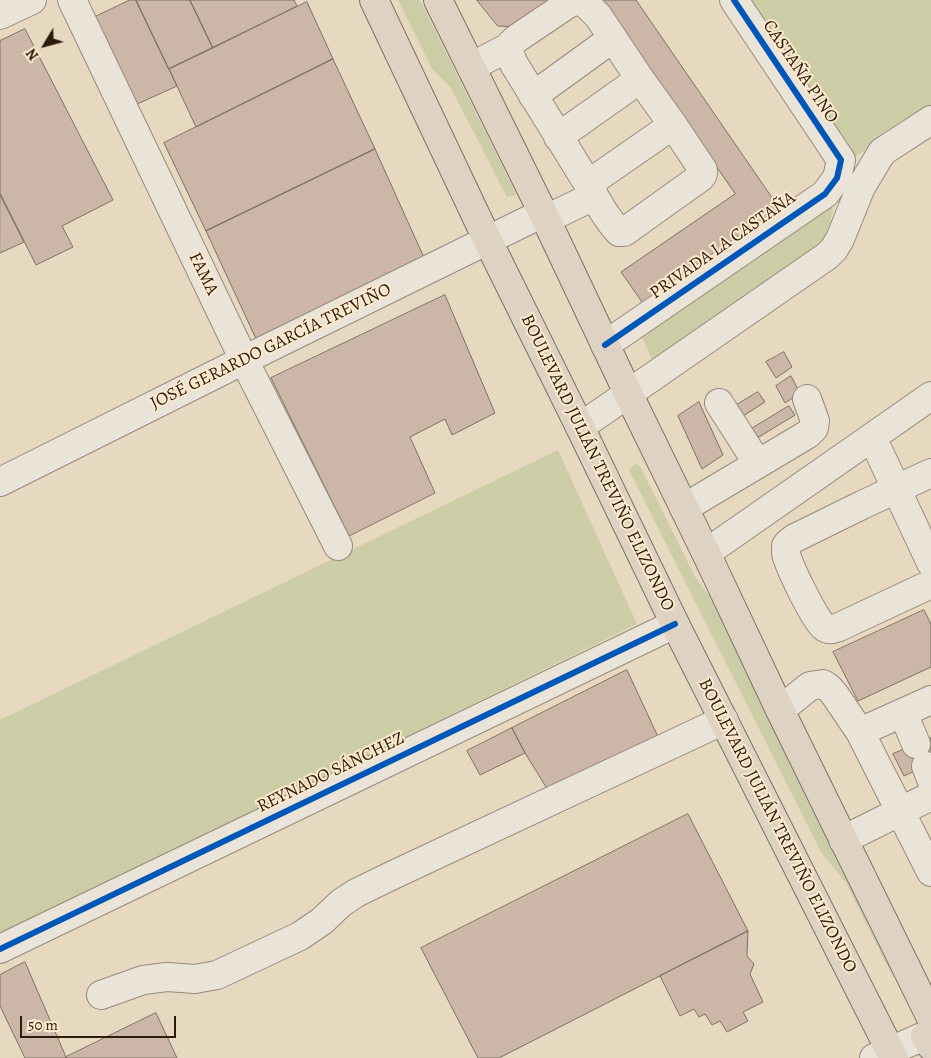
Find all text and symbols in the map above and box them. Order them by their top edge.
street label: CASTAÑA PINO [758,16,842,128]
north arrow [20,20,70,70]
text: N [22,45,43,64]
street label: PRIVADA LA CASTAÑA [646,188,800,304]
street label: FAMA [183,249,223,299]
street label: JOSÉ GERARDO GARCÍA TREVIÑO [147,279,395,415]
street label: BOULEVARD JULIÁN TREVIÑO ELIZONDO [515,311,679,615]
street label: BOULEVARD JULIÁN TREVIÑO ELIZONDO [693,675,861,977]
street label: REYNADO SÁNCHEZ [254,728,408,818]
scale bar [22,1006,179,1038]
text: 50 m [28,1015,58,1035]

